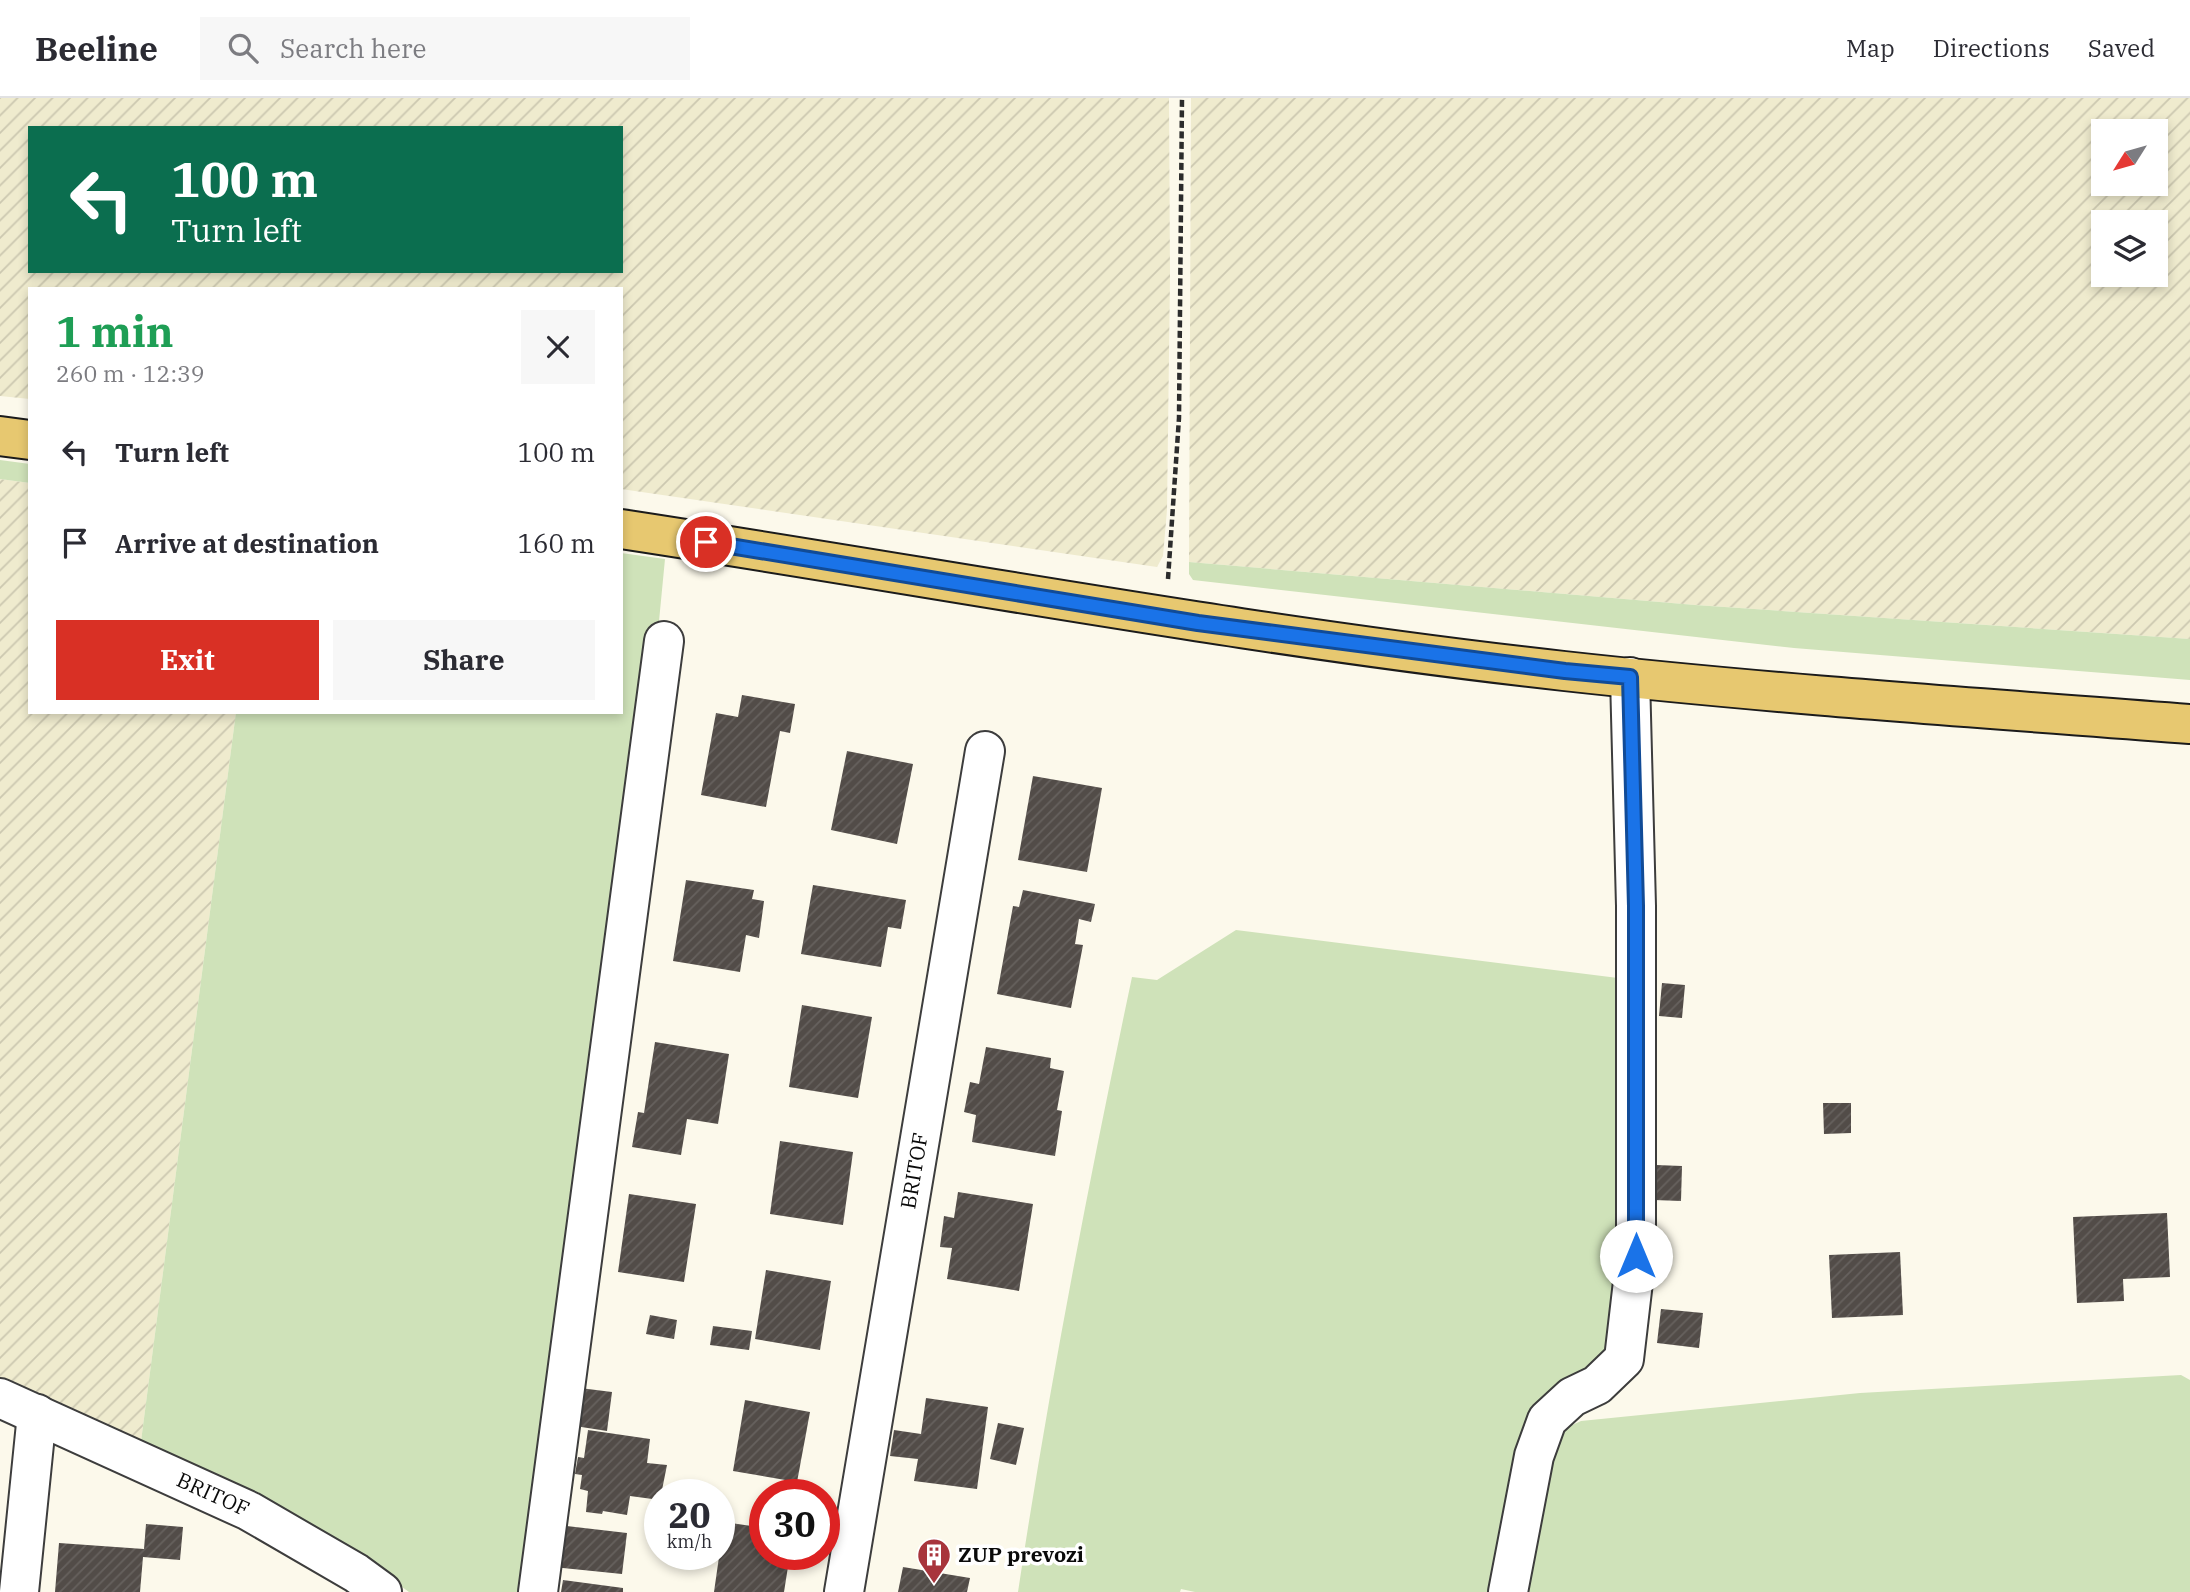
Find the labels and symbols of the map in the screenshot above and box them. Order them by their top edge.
north arrow [2091,119,2168,196]
pin [676,512,736,572]
street label: BRITOF [893,1130,934,1211]
position arrow [1599,1219,1673,1293]
street label: BRITOF [173,1465,254,1522]
speed limit sign: 30 [749,1479,840,1570]
building icon: ZUP prevozi [915,1536,953,1585]
place label: ZUP prevozi [958,1540,1084,1568]

